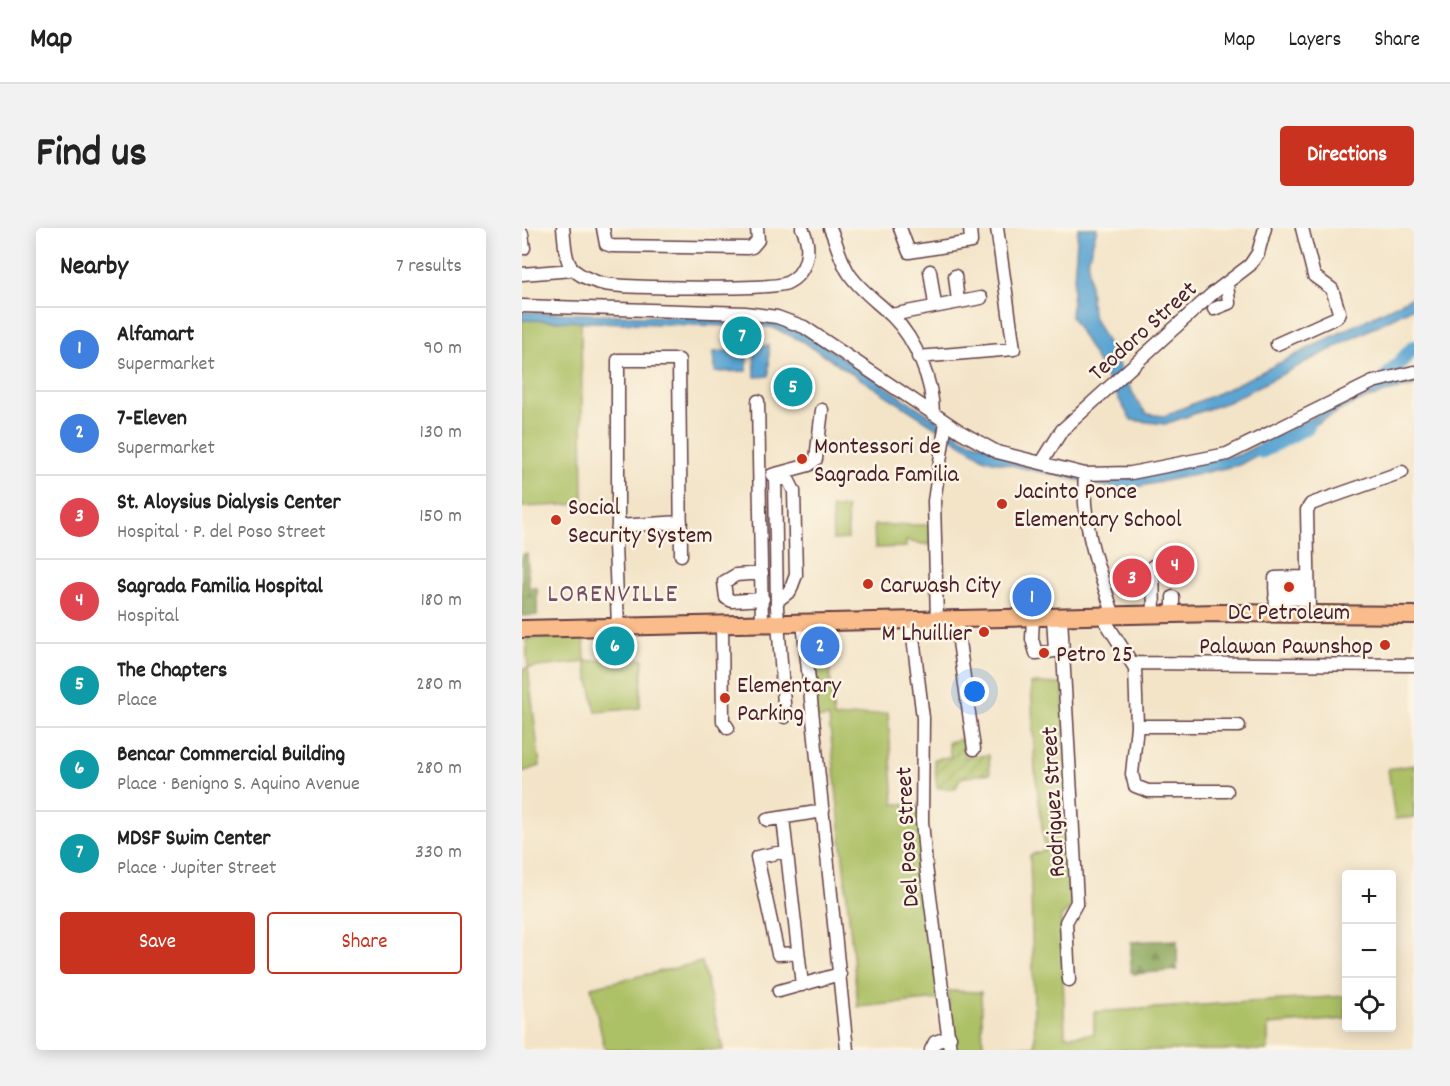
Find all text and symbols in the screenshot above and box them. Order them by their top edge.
text: Map [30,21,72,61]
text: Map [1224,26,1255,56]
text: Layers [1288,26,1341,56]
text: Share [1374,26,1420,56]
text: Find us [36,126,147,186]
button: Directions [1280,126,1414,186]
text: Nearby [60,249,128,286]
text: 7 results [396,253,462,281]
street label: Teodoro Street [1082,274,1206,390]
pin: 7 [722,314,762,358]
text: Alfamart [117,320,194,351]
text: 1 [77,335,82,363]
text: 90 m [424,335,462,363]
text: Supermarket [117,351,215,379]
pin: 5 [774,364,812,410]
text: 7-Eleven [117,404,187,435]
text: 2 [75,419,84,447]
text: 130 m [420,419,462,447]
place label: Montessori de Sagrada Familia [814,431,959,493]
text: Supermarket [117,435,215,463]
marker: Montessori de Sagrada Familia [795,452,809,466]
place label: Jacinto Ponce Elementary School [1014,476,1182,538]
text: St. Aloysius Dialysis Center [117,488,341,519]
place label: Social Security System [568,492,713,554]
marker: Jacinto Ponce Elementary School [995,497,1009,511]
text: 3 [75,503,84,531]
text: 150 m [419,503,462,531]
marker: Social Security System [549,513,563,527]
text: Hospital · P. del Poso Street [117,519,326,547]
pin: 4 [1156,542,1194,588]
pin: 3 [1112,556,1152,600]
place label: Carwash City [880,570,1001,604]
text: Sagrada Familia Hospital [117,572,323,603]
pin: 1 [1012,574,1052,620]
district label: LORENVILLE [547,577,679,614]
marker: Carwash City [861,577,875,591]
marker: DC Petroleum [1282,580,1296,594]
text: 4 [75,587,84,615]
text: 180 m [420,587,462,615]
place label: DC Petroleum [1228,597,1350,631]
text: Hospital [117,603,179,631]
place label: M Lhuillier [882,618,972,652]
pin: 6 [596,624,634,668]
pin: 2 [800,624,840,668]
marker: M Lhuillier [977,625,991,639]
place label: Palawan Pawnshop [1199,631,1373,665]
marker: Palawan Pawnshop [1378,638,1392,652]
place label: Petro 25 [1056,639,1133,673]
marker: Petro 25 [1037,646,1051,660]
text: The Chapters [117,656,227,687]
place label: Elementary Parking [737,670,842,732]
text: 5 [75,671,84,699]
text: 280 m [416,671,462,699]
your location [960,677,989,706]
text: Place [117,687,157,715]
marker: Elementary Parking [718,691,732,705]
street label: Rodriguez Street [1034,725,1076,878]
text: Bencar Commercial Building [117,740,345,771]
text: 6 [75,755,84,783]
text: 280 m [416,755,462,783]
street label: Del Poso Street [888,766,930,908]
text: Place · Benigno S. Aquino Avenue [117,771,360,799]
text: MDSF Swim Center [117,824,271,855]
text: 7 [76,839,83,867]
text: 330 m [415,839,462,867]
text: Place · Jupiter Street [117,855,276,883]
map controls [1342,870,1396,1032]
button: + [1342,870,1396,924]
button: Save [60,912,255,974]
button: Share [267,912,462,974]
button: − [1342,924,1396,978]
button: locate [1342,978,1396,1032]

